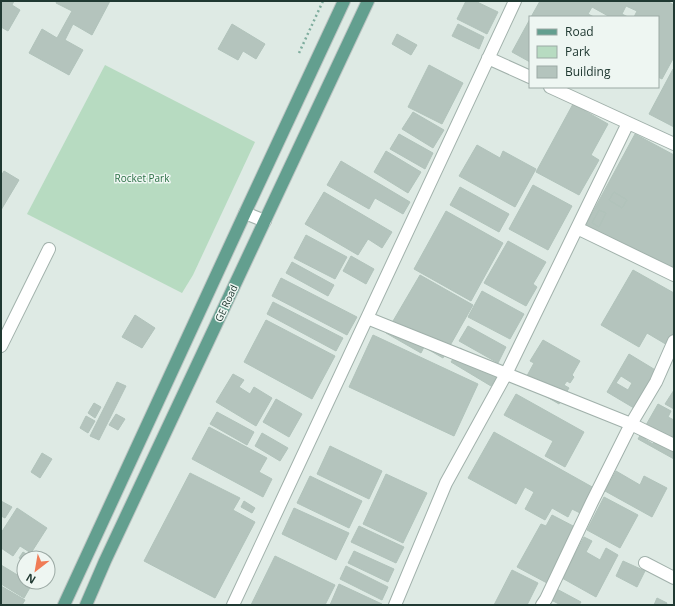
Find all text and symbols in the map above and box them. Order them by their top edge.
legend [529,16,659,88]
text: Road [565,23,594,40]
text: Park [565,43,591,60]
text: Building [565,63,611,80]
park label: Rocket Park [115,171,170,185]
street label: GE Road [211,282,241,324]
north arrow [16,550,56,590]
text: N [23,570,38,588]

